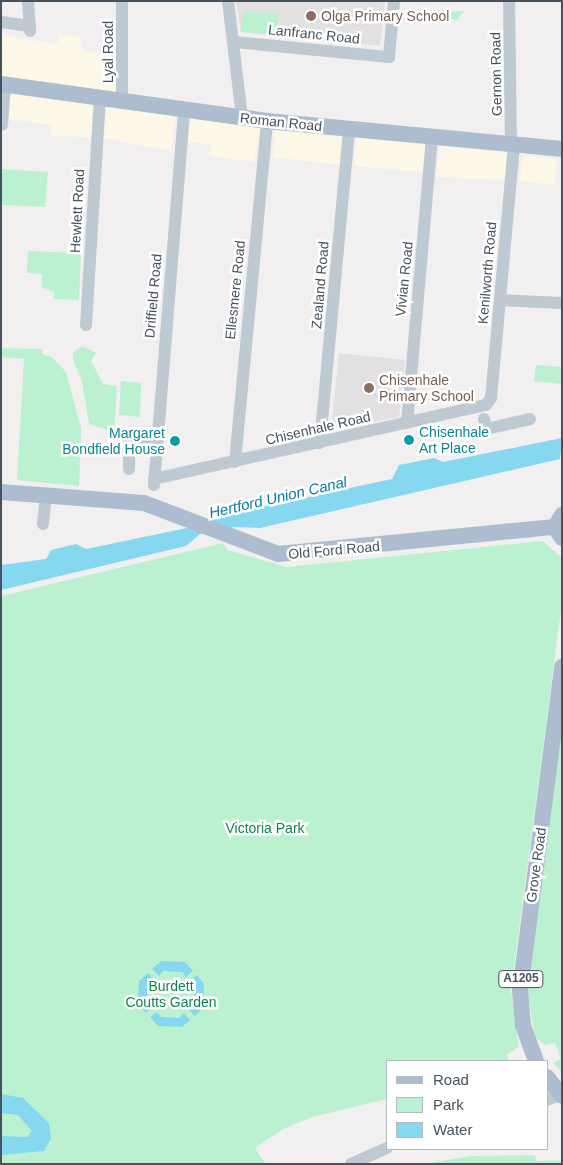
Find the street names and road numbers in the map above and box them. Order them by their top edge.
street label: Lyal Road [100,21,116,83]
street label: Lanfranc Road [267,21,361,47]
street label: Gernon Road [487,32,505,116]
street label: Roman Road [239,109,323,135]
street label: Hewlett Road [66,169,88,253]
street label: Kenilworth Road [474,221,500,325]
street label: Ellesmere Road [221,240,249,340]
street label: Zealand Road [308,240,332,330]
street label: Vivian Road [392,241,416,317]
street label: Driffield Road [141,253,165,339]
street label: Chisenhale Road [264,408,372,448]
street label: Old Ford Road [288,538,380,562]
street label: Grove Road [522,826,550,904]
road number: A1205 [497,970,545,989]

